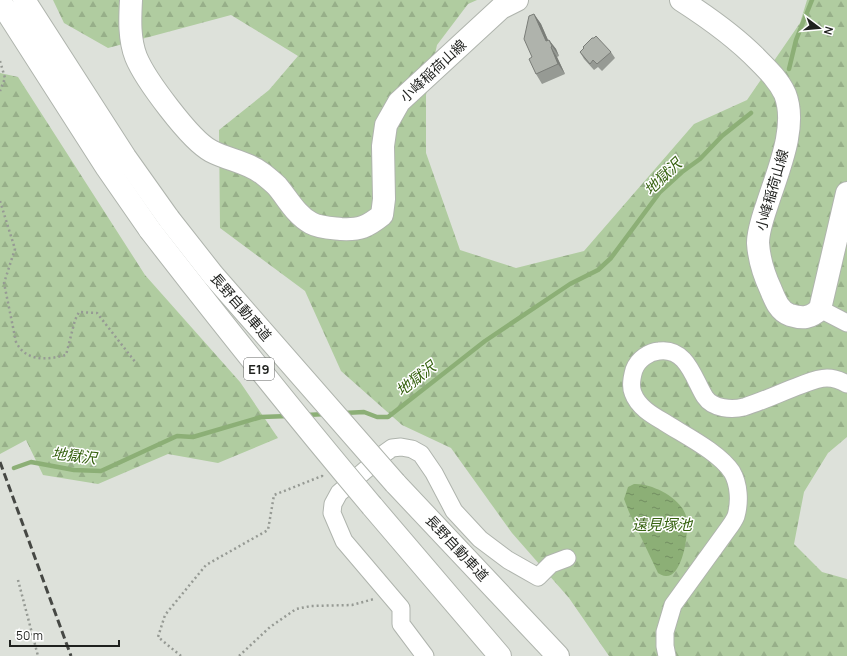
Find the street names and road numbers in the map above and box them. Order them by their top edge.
street label: 小峰稲荷山線 [395,35,470,106]
street label: 小峰稲荷山線 [751,147,792,233]
street label: 長野自動車道 [207,269,276,345]
road number: E19 [244,358,274,380]
street label: 長野自動車道 [422,510,493,585]

